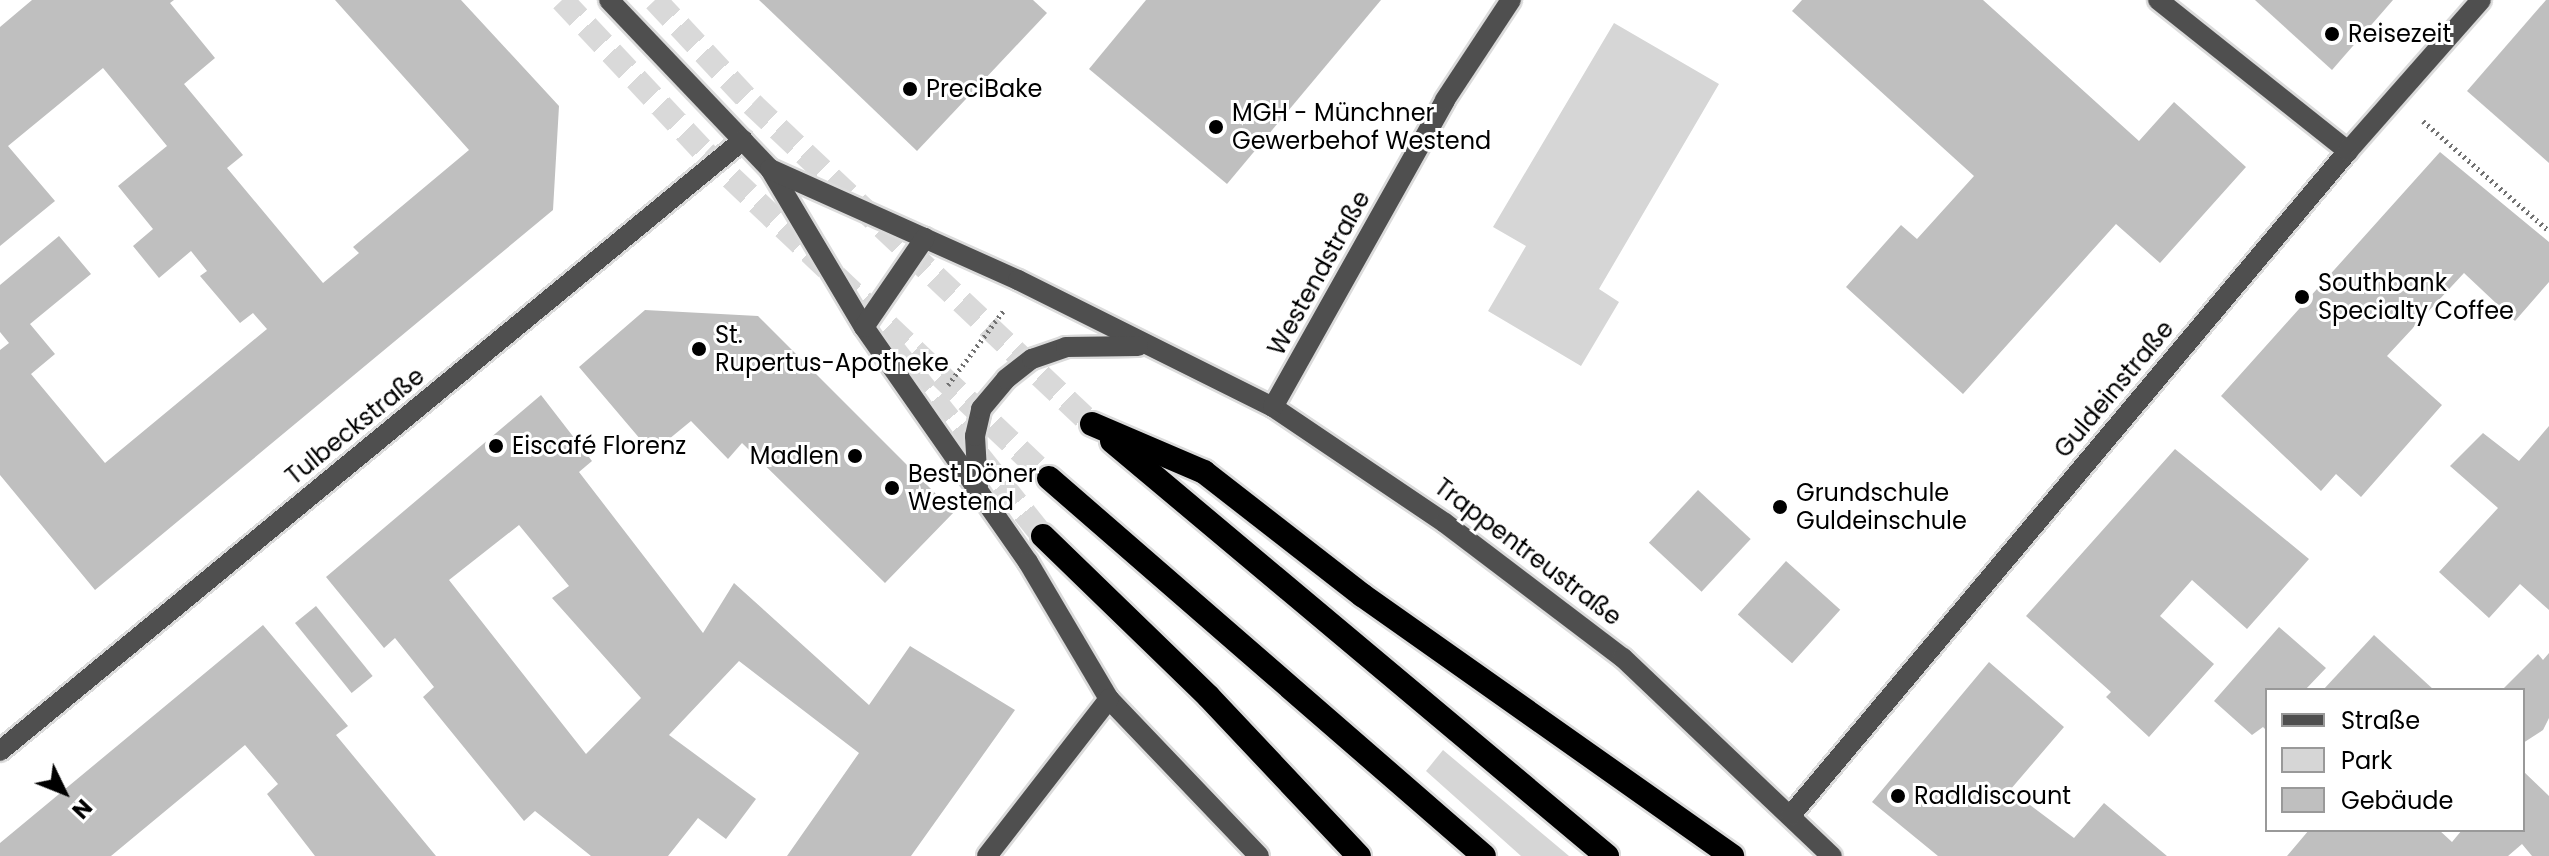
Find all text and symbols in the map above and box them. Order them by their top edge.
place label: Reisezeit [2348,20,2451,48]
marker: Reisezeit [2323,25,2341,43]
place label: PreciBake [926,75,1042,103]
marker: PreciBake [901,80,919,98]
place label: MGH - Münchner Gewerbehof Westend [1232,99,1491,155]
marker: MGH - Münchner Gewerbehof Westend [1207,118,1225,136]
street label: Westendstraße [1262,186,1376,360]
place label: Southbank Specialty Coffee [2318,269,2514,325]
marker: Southbank Specialty Coffee [2293,288,2311,306]
street label: Guldeinstraße [2048,315,2180,463]
place label: St. Rupertus-Apotheke [715,321,949,377]
marker: St. Rupertus-Apotheke [690,340,708,358]
street label: Tulbeckstraße [280,361,430,491]
place label: Eiscafé Florenz [512,432,686,460]
marker: Eiscafé Florenz [487,437,505,455]
place label: Madlen [750,442,839,470]
marker: Madlen [846,447,864,465]
place label: Best Döner Westend [908,460,1037,516]
street label: Trappentreustraße [1429,472,1627,632]
marker: Best Döner Westend [883,479,901,497]
place label: Grundschule Guldeinschule [1796,479,1967,535]
marker: Grundschule Guldeinschule [1771,498,1789,516]
legend [2265,688,2525,832]
text: Straße [2341,704,2420,737]
text: Park [2341,744,2392,777]
north arrow [24,752,104,832]
place label: Radldiscount [1914,782,2071,810]
text: Gebäude [2341,784,2453,817]
marker: Radldiscount [1889,787,1907,805]
text: N [65,792,99,825]

